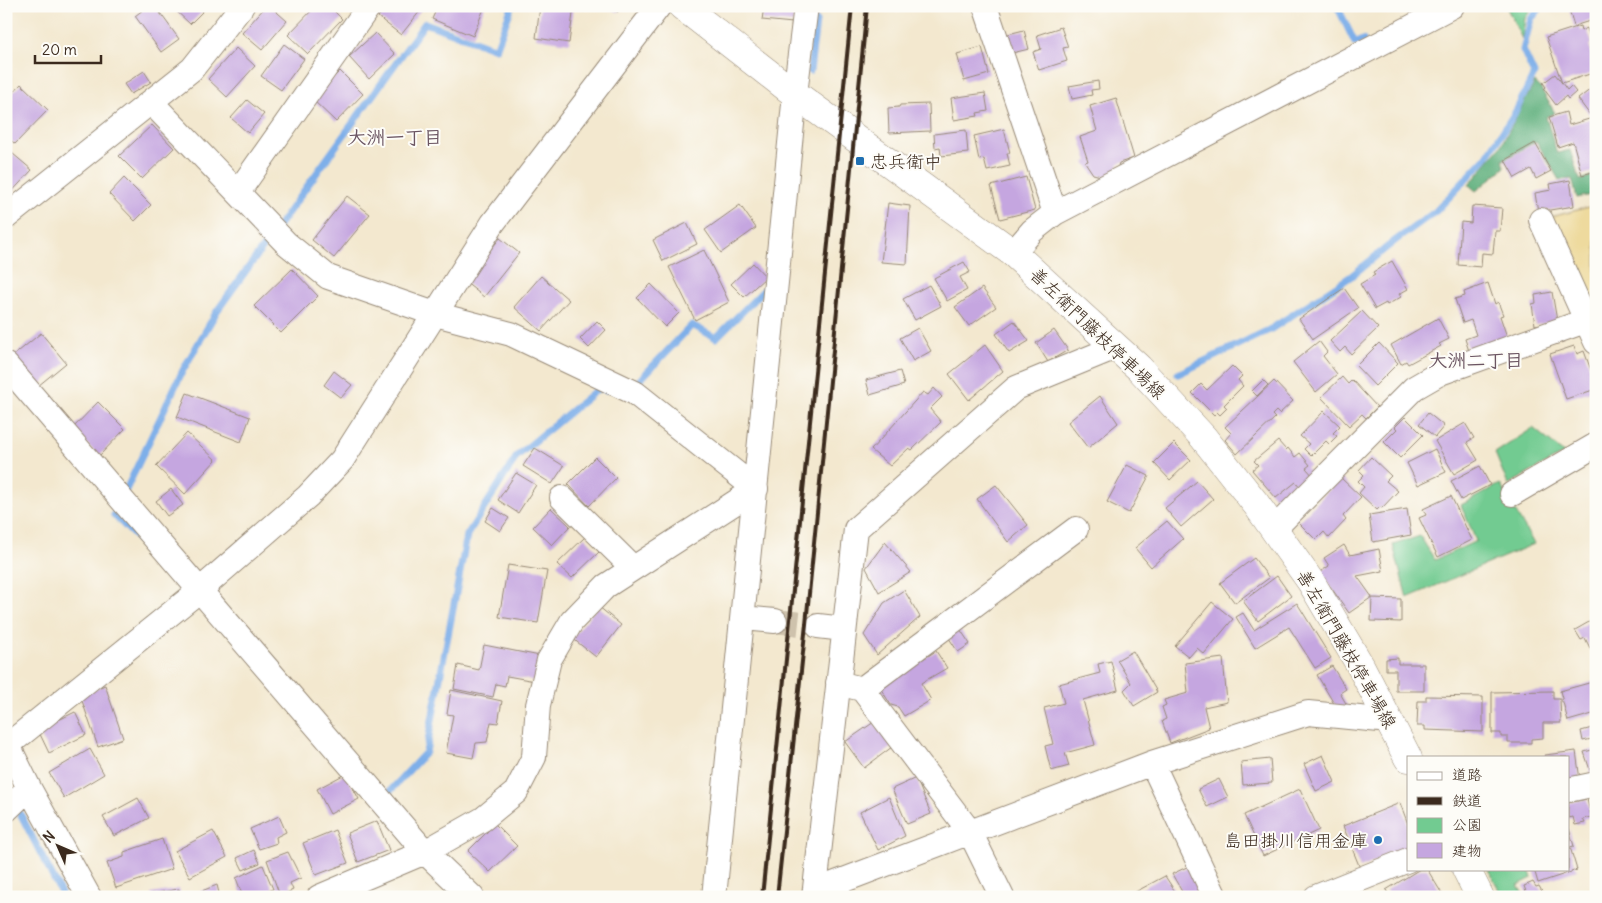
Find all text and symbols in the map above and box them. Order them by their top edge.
scale bar [35,32,101,64]
text: 20 m [42,40,77,59]
district label: 大洲一丁目 [347,125,443,149]
place label: 忠兵衛中 [870,150,942,173]
marker: 忠兵衛中 [854,155,866,167]
street label: 善左衛門藤枝停車場線 [1025,262,1171,404]
district label: 大洲二丁目 [1428,348,1524,372]
street label: 善左衛門藤枝停車場線 [1292,565,1402,733]
legend [1407,756,1570,870]
text: 道路 [1452,765,1482,784]
text: 鉄道 [1452,791,1482,810]
text: 公園 [1452,815,1482,834]
north arrow [32,820,82,870]
text: N [39,827,59,847]
place label: 島田掛川信用金庫 [1224,829,1368,852]
marker: 島田掛川信用金庫 [1372,834,1384,846]
text: 建物 [1452,841,1482,860]

